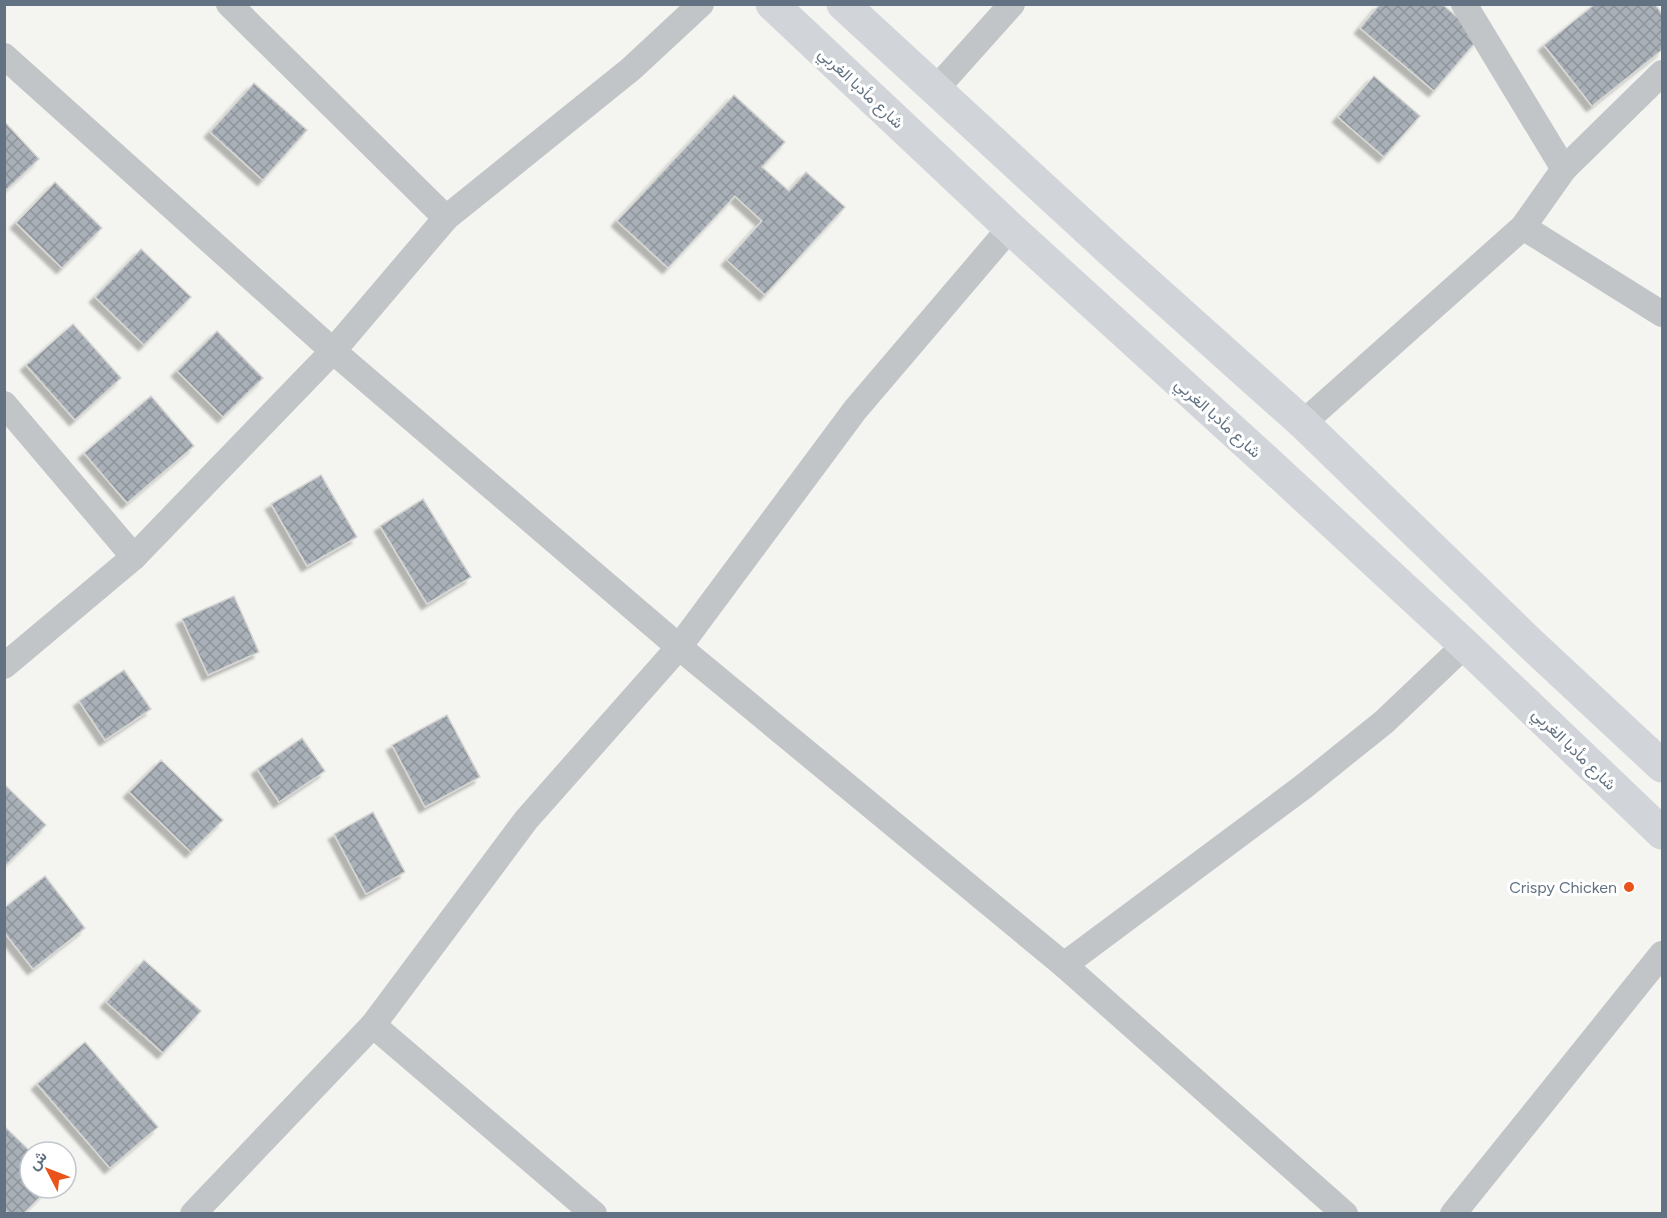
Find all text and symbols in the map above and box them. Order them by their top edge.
street label: شارع مأدبا الغربي [812,44,907,135]
street label: شارع مأدبا الغربي [1168,374,1265,465]
street label: شارع مأدبا الغربي [1525,704,1620,797]
place label: Crispy Chicken [1509,878,1617,897]
marker: Crispy Chicken [1622,880,1636,894]
north arrow [18,1140,78,1200]
text: ش [24,1147,51,1174]

